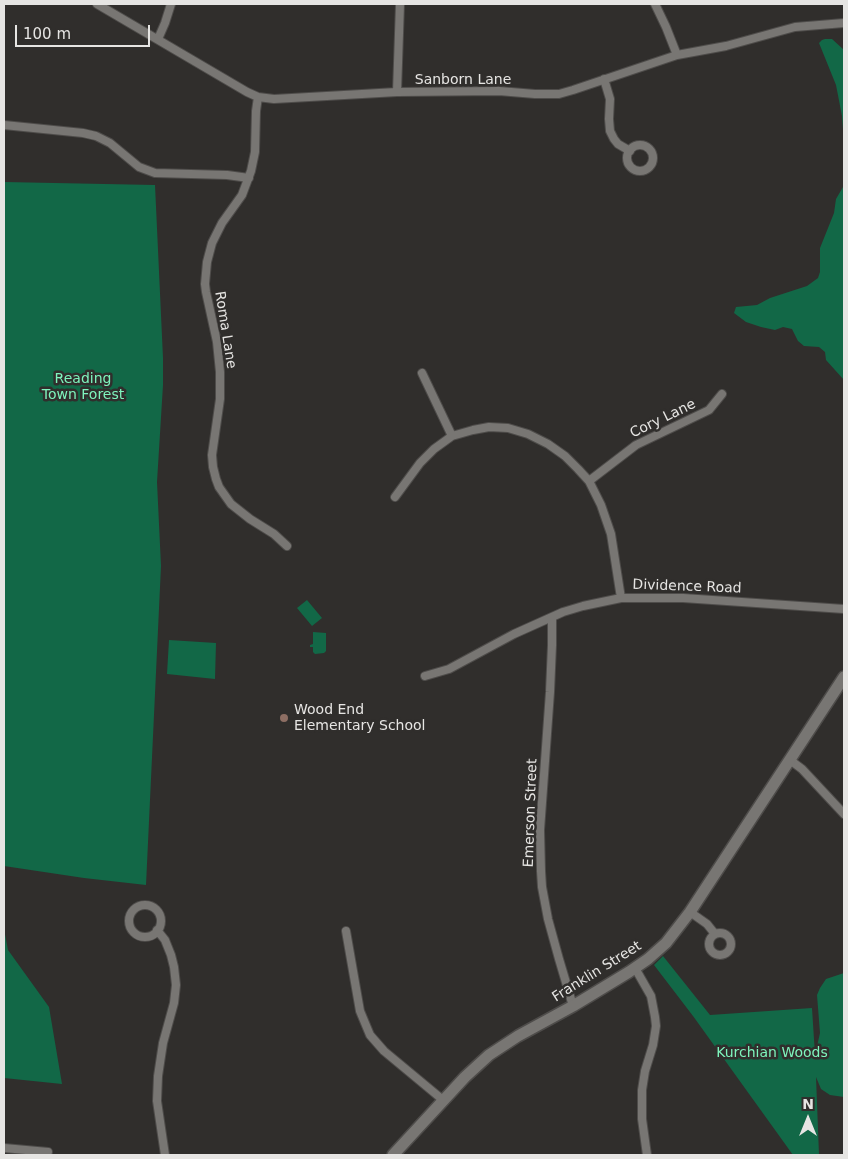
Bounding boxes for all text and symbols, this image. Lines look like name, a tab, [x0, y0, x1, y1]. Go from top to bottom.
scale bar	[18, 15, 152, 47]
text: 100 m	[23, 25, 71, 43]
street label: Sanborn Lane	[415, 72, 511, 88]
street label: Roma Lane	[211, 290, 239, 370]
park label: Reading Town Forest	[42, 371, 124, 404]
street label: Cory Lane	[628, 396, 698, 442]
street label: Dividence Road	[632, 577, 742, 597]
place label: Wood End Elementary School	[294, 702, 426, 734]
marker: Wood End Elementary School	[278, 712, 290, 724]
street label: Emerson Street	[521, 758, 541, 868]
street label: Franklin Street	[549, 938, 645, 1006]
park label: Kurchian Woods	[716, 1045, 828, 1061]
north arrow	[783, 1094, 833, 1144]
text: N	[802, 1096, 814, 1112]

